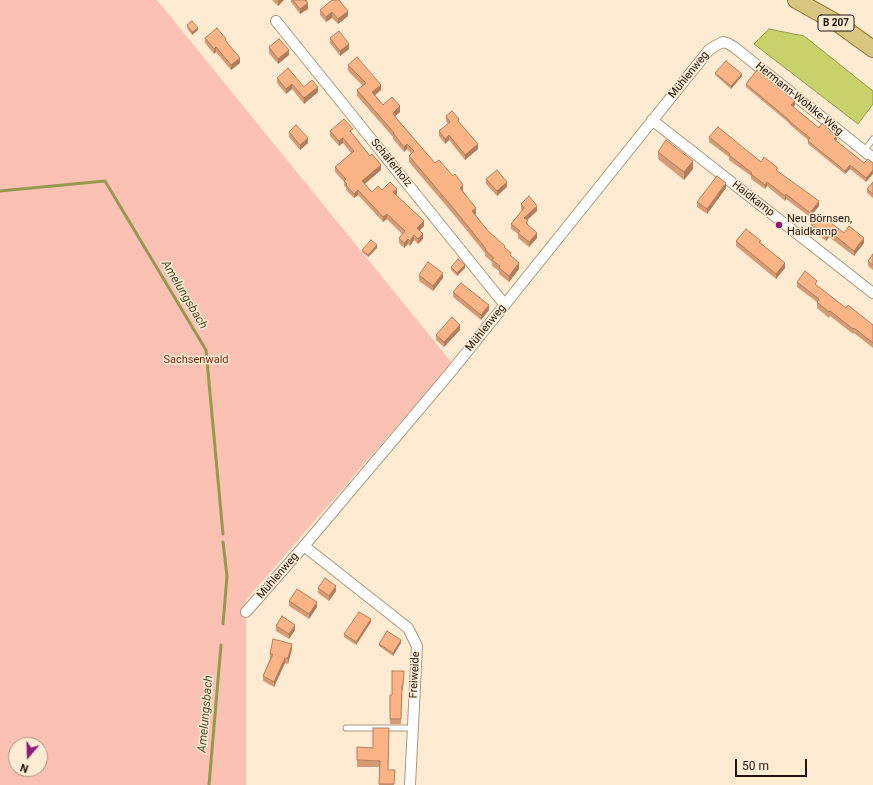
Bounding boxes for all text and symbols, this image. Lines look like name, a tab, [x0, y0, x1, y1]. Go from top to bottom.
road number: B 207	[818, 15, 854, 31]
street label: Mühlenweg	[666, 49, 712, 101]
street label: Hermann-Wöhlke-Weg	[753, 60, 845, 138]
street label: Schäferholz	[368, 136, 414, 190]
street label: Haidkamp	[729, 178, 777, 220]
place label: Neu Börnsen, Haidkamp	[787, 212, 852, 238]
marker: Neu Börnsen, Haidkamp	[774, 220, 784, 230]
water label: Amelungsbach	[158, 258, 210, 332]
street label: Mühlenweg	[463, 302, 509, 354]
park label: Sachsenwald	[163, 353, 229, 367]
street label: Mühlenweg	[254, 550, 302, 602]
street label: Freiweide	[407, 651, 423, 699]
water label: Amelungsbach	[195, 675, 217, 753]
north arrow	[8, 737, 48, 777]
scale bar	[737, 751, 809, 777]
text: 50 m	[742, 759, 769, 773]
text: N	[18, 760, 30, 775]

